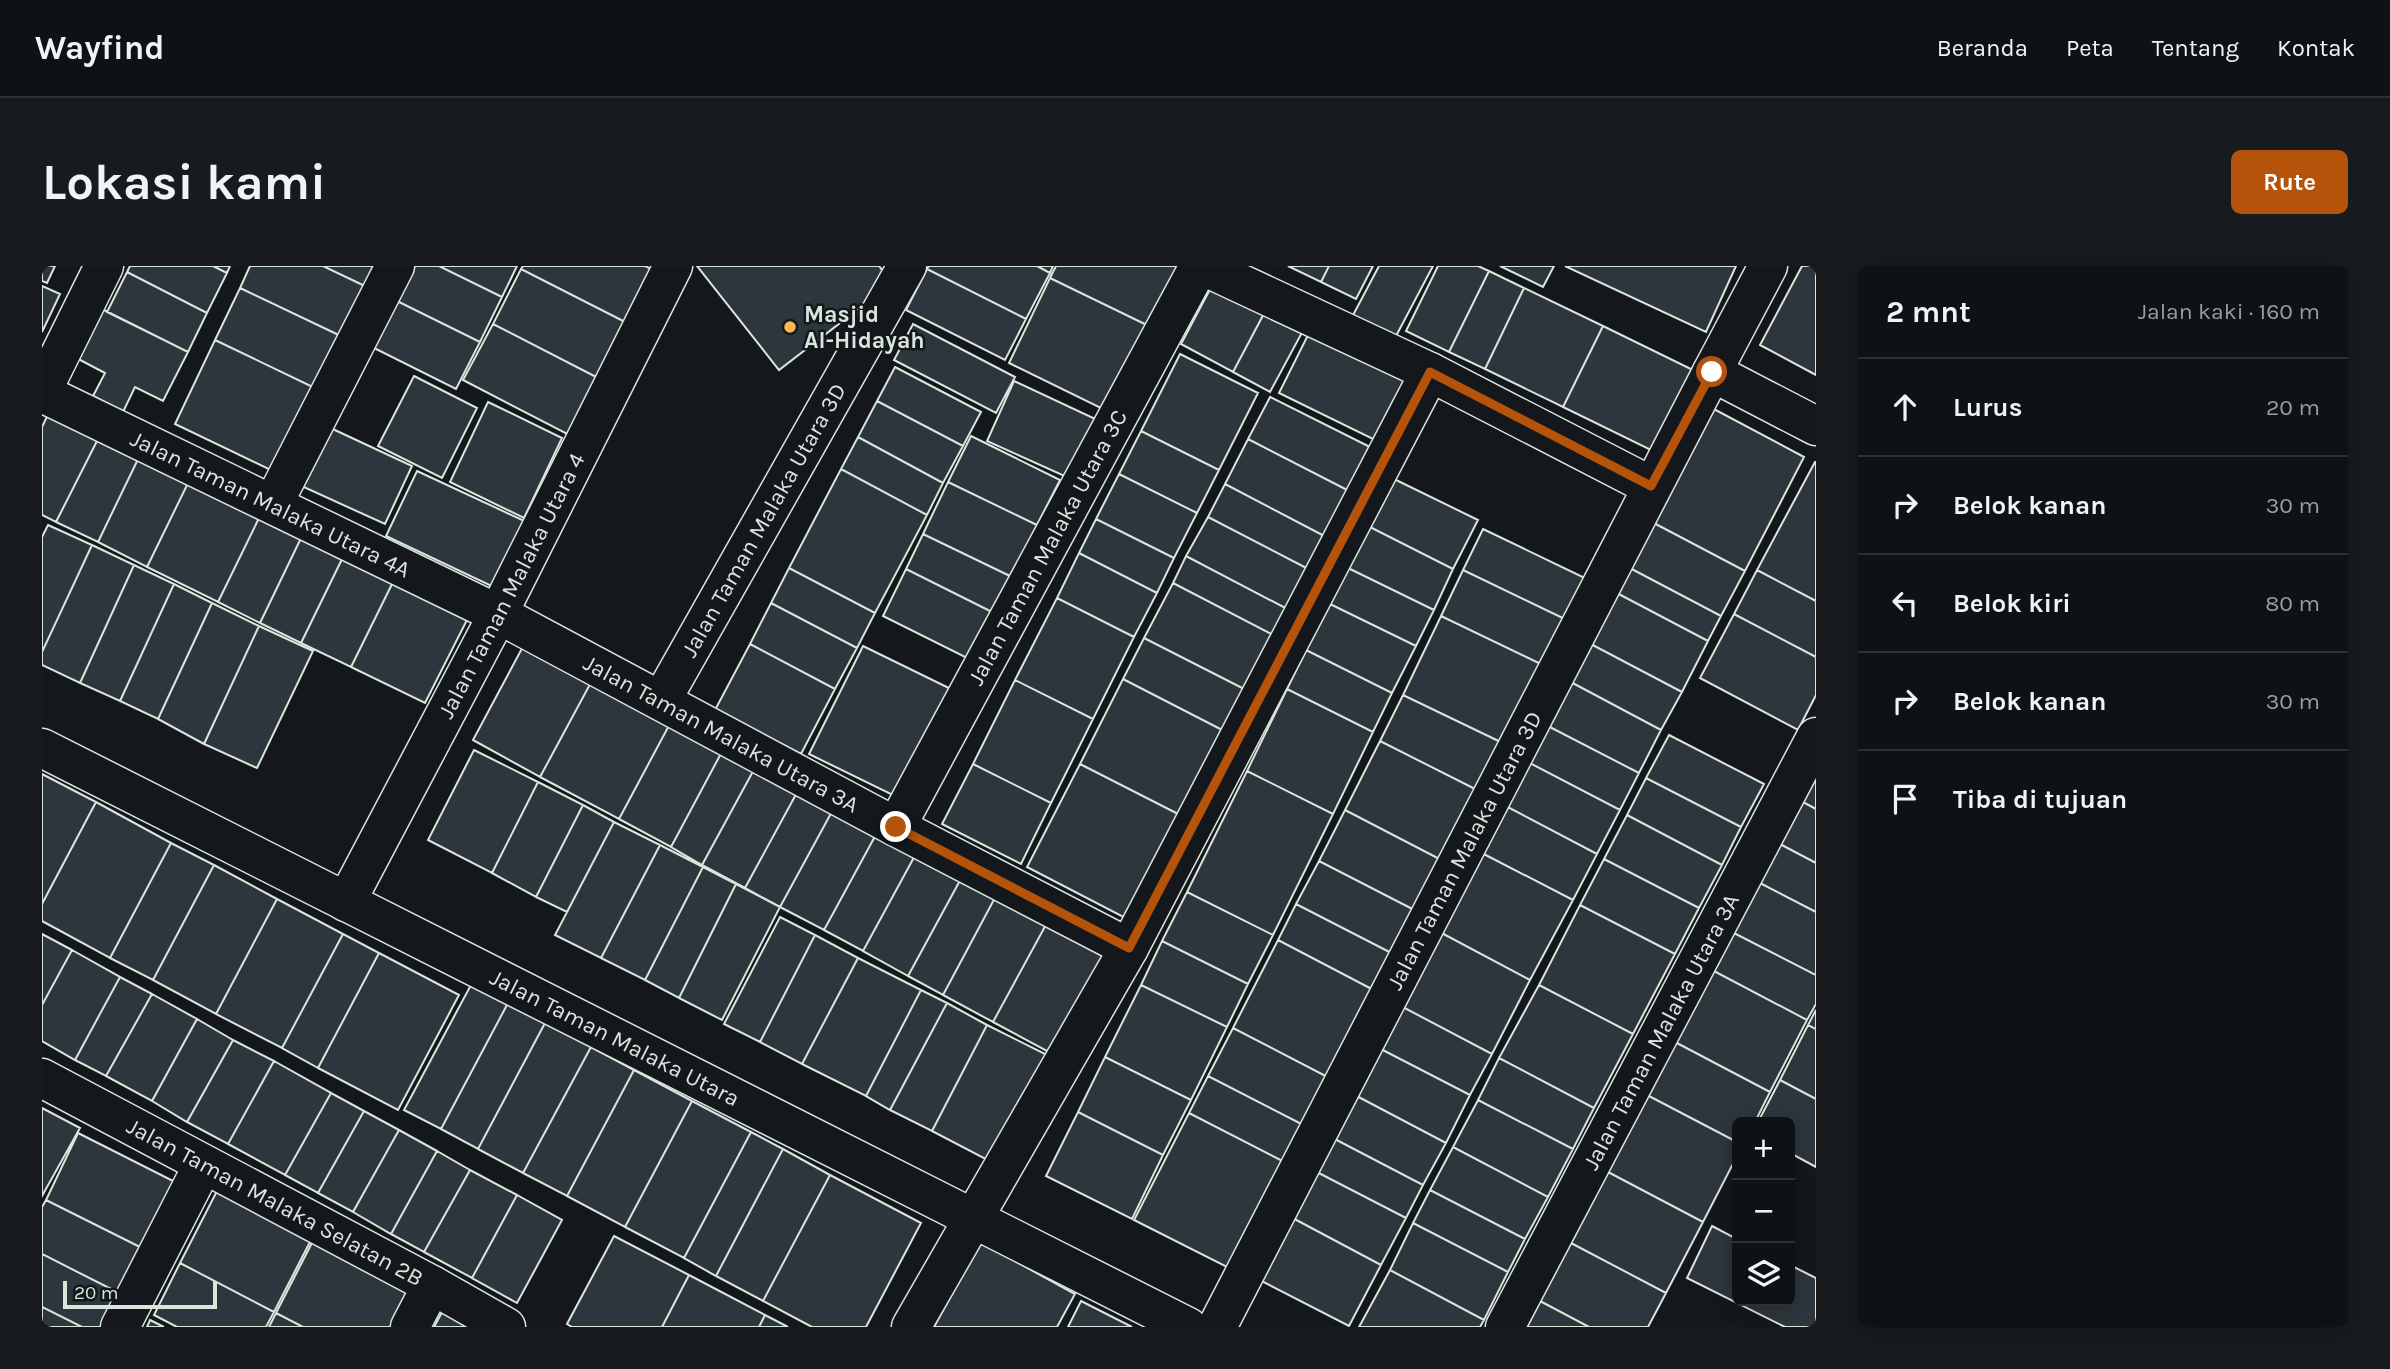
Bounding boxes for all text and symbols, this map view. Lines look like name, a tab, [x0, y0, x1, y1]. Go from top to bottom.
text: Wayfind	[35, 29, 165, 67]
text: Beranda	[1937, 34, 2028, 62]
text: Peta	[2066, 34, 2114, 62]
text: Tentang	[2152, 34, 2239, 62]
text: Kontak	[2277, 34, 2355, 62]
button: Rute	[2231, 150, 2348, 214]
text: Lokasi kami	[42, 154, 326, 211]
text: 2 mnt	[1886, 294, 1971, 330]
text: Jalan kaki · 160 m	[2138, 298, 2320, 325]
place label: Masjid Al-Hidayah	[804, 301, 925, 354]
marker: Masjid Al-Hidayah	[782, 319, 798, 335]
route start	[1696, 356, 1727, 387]
street label: Jalan Taman Malaka Utara 3D	[676, 379, 852, 662]
icon: ahead	[1886, 388, 1924, 426]
text: Lurus	[1953, 392, 2022, 423]
text: 20 m	[2266, 394, 2320, 421]
street label: Jalan Taman Malaka Utara 3C	[962, 405, 1133, 690]
street label: Jalan Taman Malaka Utara 4A	[126, 425, 415, 583]
street label: Jalan Taman Malaka Utara 4	[432, 449, 591, 723]
icon: right	[1886, 486, 1924, 524]
text: Belok kanan	[1953, 490, 2106, 521]
text: 30 m	[2266, 492, 2320, 519]
icon: left	[1886, 584, 1924, 622]
text: Belok kiri	[1953, 588, 2071, 619]
text: 80 m	[2265, 590, 2320, 617]
street label: Jalan Taman Malaka Utara 3A	[579, 649, 863, 819]
icon: right	[1886, 682, 1924, 720]
text: Belok kanan	[1953, 686, 2106, 717]
text: 30 m	[2266, 688, 2320, 715]
street label: Jalan Taman Malaka Utara 3D	[1381, 707, 1548, 994]
icon: arrive	[1886, 780, 1924, 818]
text: Tiba di tujuan	[1953, 784, 2127, 815]
route end	[880, 811, 911, 842]
street label: Jalan Taman Malaka Utara 3A	[1577, 889, 1745, 1174]
street label: Jalan Taman Malaka Utara	[486, 964, 744, 1112]
street label: Jalan Taman Malaka Selatan 2B	[122, 1113, 428, 1292]
map controls	[1732, 1117, 1795, 1306]
button: +	[1732, 1117, 1795, 1180]
button: −	[1732, 1180, 1795, 1243]
button: layers	[1732, 1243, 1795, 1306]
scale bar	[63, 1278, 217, 1310]
text: 20 m	[74, 1282, 119, 1304]

